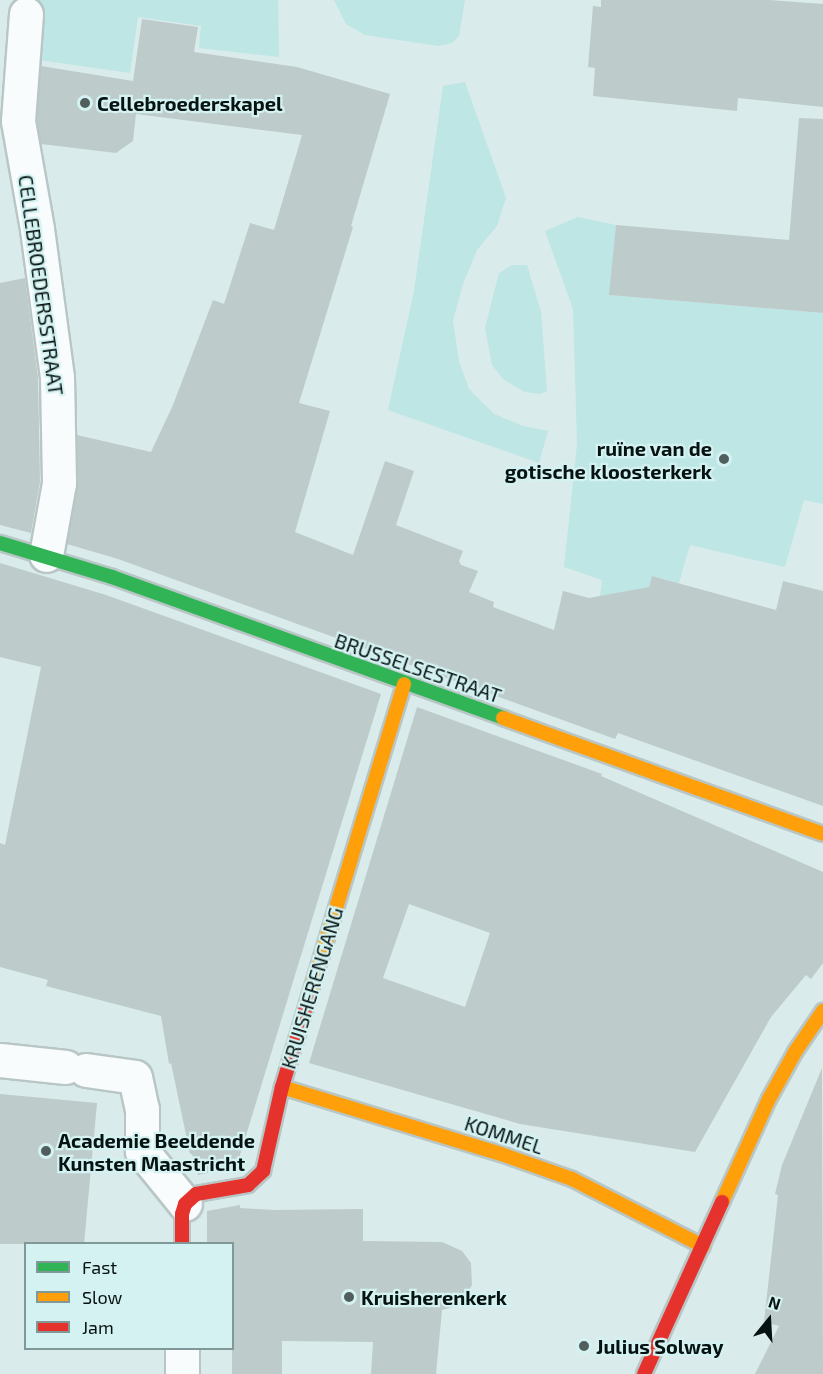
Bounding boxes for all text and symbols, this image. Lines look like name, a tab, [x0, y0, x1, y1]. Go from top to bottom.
place label: Cellebroederskapel	[97, 91, 283, 115]
marker: Cellebroederskapel	[78, 96, 92, 110]
street label: CELLEBROEDERSSTRAAT	[14, 173, 68, 397]
place label: ruïne van de gotische kloosterkerk	[505, 436, 712, 483]
marker: ruïne van de gotische kloosterkerk	[717, 452, 731, 466]
street label: BRUSSELSESTRAAT	[331, 628, 505, 708]
street label: KRUISHERENGANG	[276, 904, 348, 1072]
street label: KOMMEL	[462, 1111, 546, 1159]
place label: Academie Beeldende Kunsten Maastricht	[58, 1128, 255, 1175]
marker: Academie Beeldende Kunsten Maastricht	[39, 1144, 53, 1158]
legend	[24, 1242, 234, 1350]
text: Fast	[82, 1256, 117, 1278]
place label: Kruisherenkerk	[361, 1285, 507, 1309]
text: Slow	[82, 1286, 122, 1308]
marker: Kruisherenkerk	[342, 1290, 356, 1304]
north arrow	[739, 1290, 799, 1350]
text: N	[766, 1292, 783, 1313]
text: Jam	[82, 1316, 114, 1338]
place label: Julius Solway	[596, 1334, 723, 1358]
marker: Julius Solway	[577, 1339, 591, 1353]

